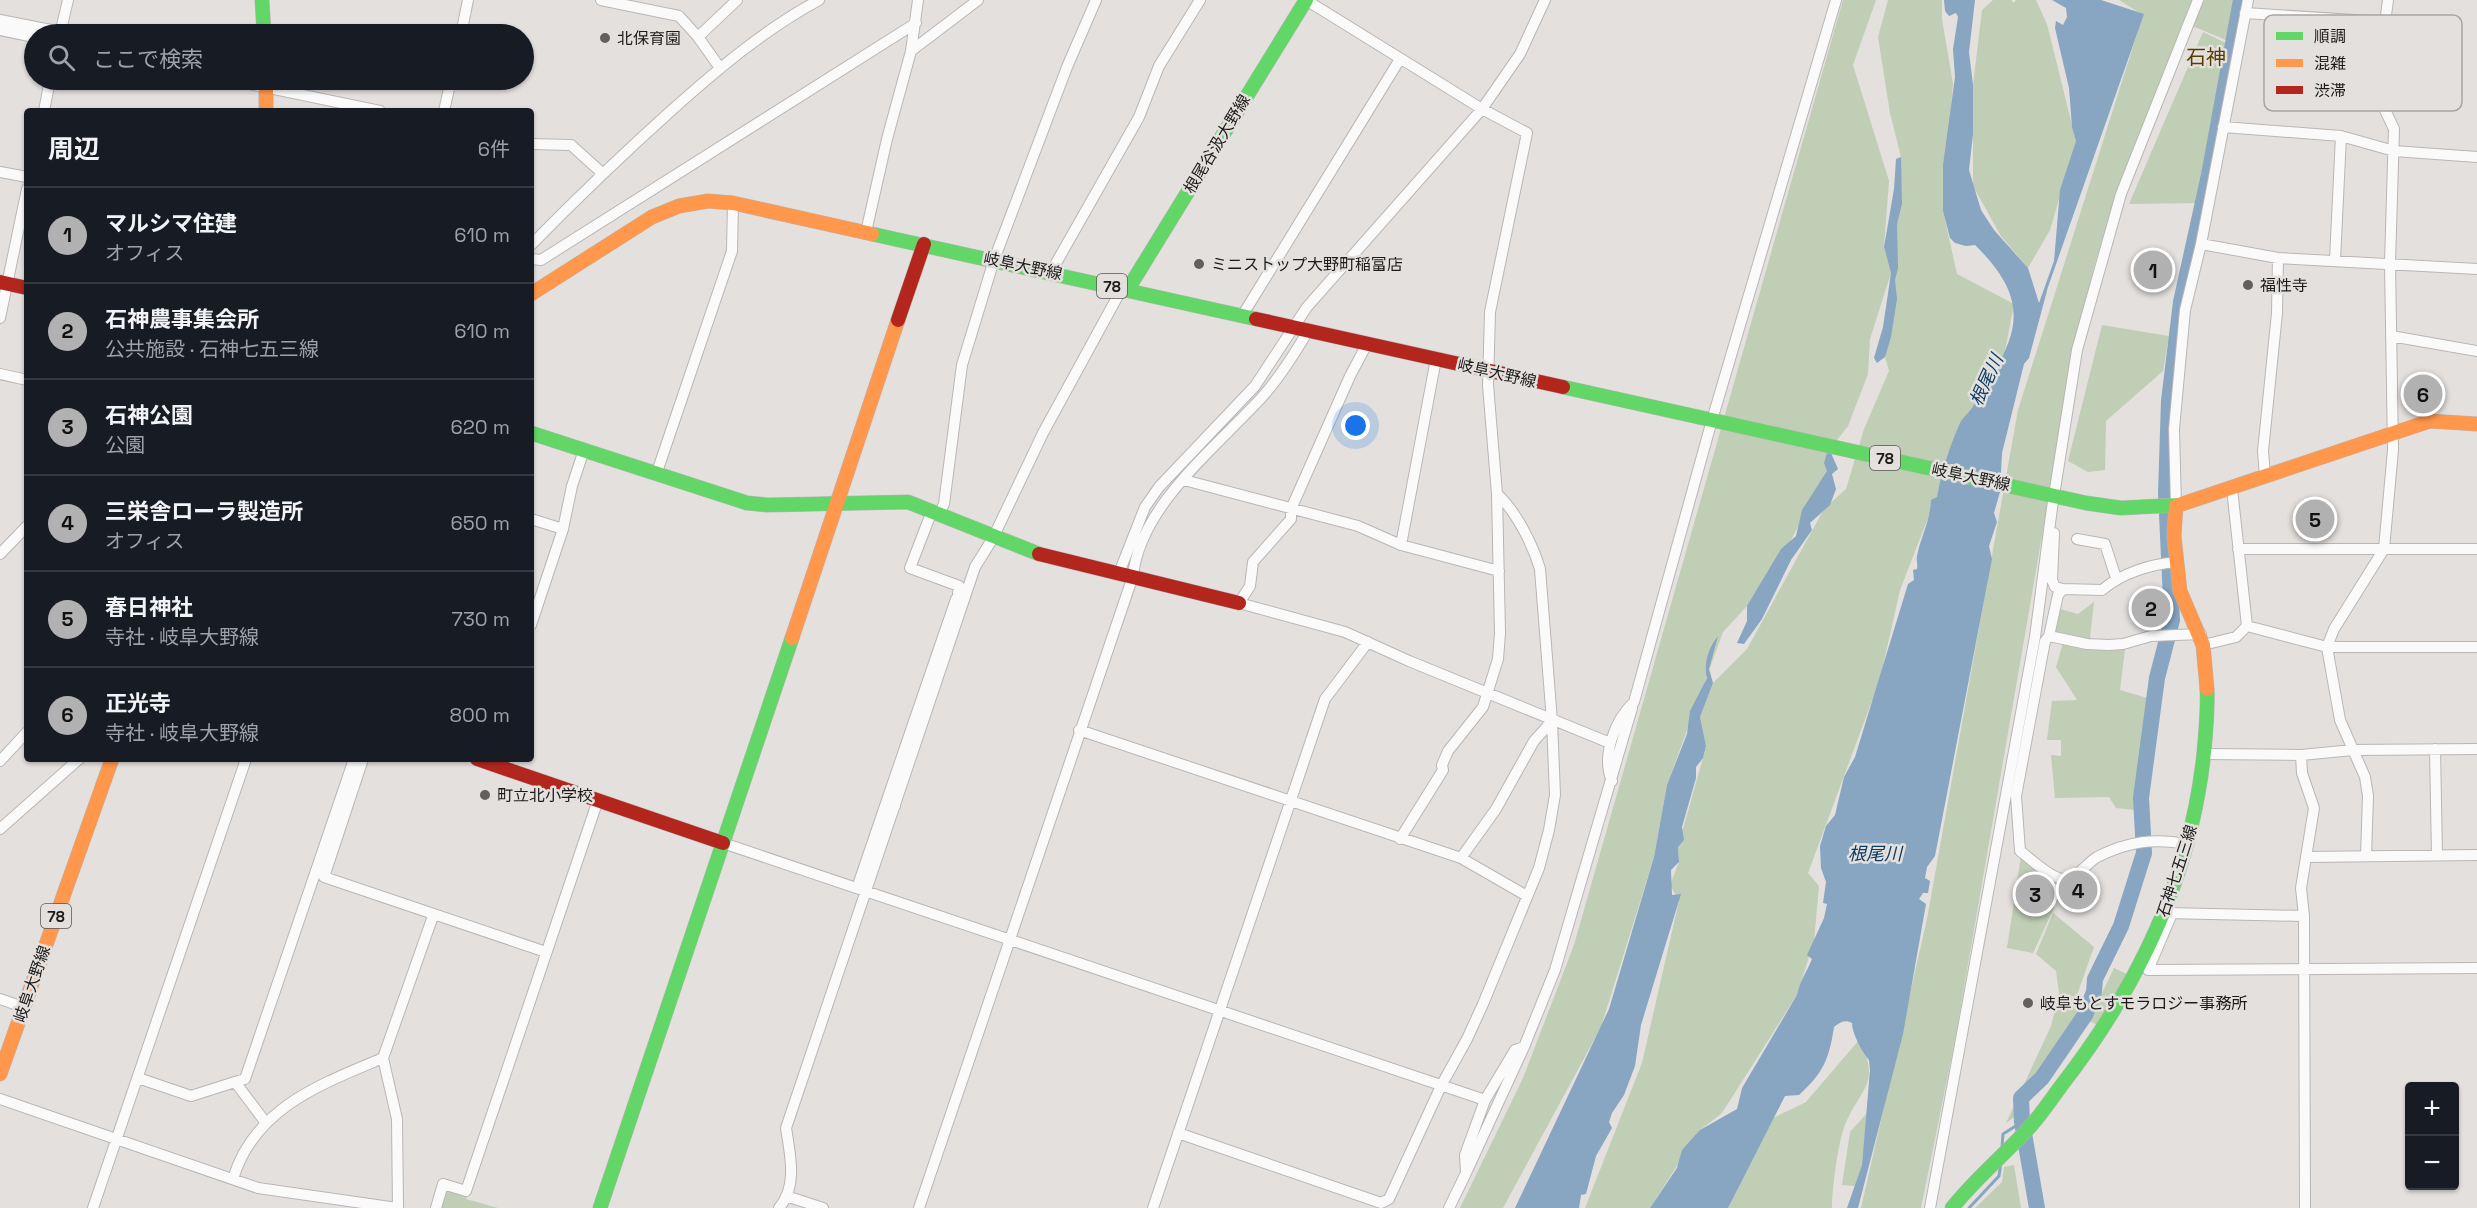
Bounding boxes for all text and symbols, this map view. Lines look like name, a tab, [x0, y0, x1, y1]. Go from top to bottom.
legend	[2264, 15, 2462, 111]
search box	[24, 24, 534, 90]
text: 順調	[2314, 26, 2346, 47]
place label: 北保育園	[617, 28, 681, 49]
marker: 北保育園	[598, 31, 612, 45]
icon: search	[45, 41, 78, 74]
district label: 石神	[2186, 44, 2226, 70]
text: ここで検索	[93, 45, 203, 73]
text: 混雑	[2314, 53, 2346, 74]
text: 渋滞	[2314, 80, 2346, 101]
street label: 根尾谷汲大野線	[1179, 91, 1255, 197]
text: 周辺	[48, 132, 100, 166]
text: 6件	[478, 136, 510, 162]
text: マルシマ住建	[105, 209, 237, 237]
text: 1	[63, 222, 72, 248]
text: 610 m	[454, 222, 510, 248]
text: オフィス	[105, 240, 185, 266]
street label: 岐阜大野線	[982, 247, 1064, 285]
pin: 1	[2134, 248, 2172, 292]
place label: ミニストップ大野町稲富店	[1211, 254, 1403, 275]
marker: ミニストップ大野町稲富店	[1192, 257, 1206, 271]
road number: 78	[1097, 274, 1127, 298]
place label: 福性寺	[2260, 275, 2308, 296]
marker: 福性寺	[2241, 278, 2255, 292]
text: 石神農事集会所	[105, 305, 259, 333]
text: 2	[62, 318, 73, 344]
text: 610 m	[454, 318, 510, 344]
text: 公共施設 · 石神七五三線	[105, 336, 319, 362]
water label: 根尾川	[1964, 349, 2009, 409]
street label: 岐阜大野線	[1456, 354, 1538, 392]
pin: 6	[2404, 372, 2442, 416]
text: 石神公園	[105, 401, 193, 429]
your location	[1341, 411, 1370, 440]
text: 3	[61, 414, 74, 440]
text: 620 m	[451, 414, 510, 440]
text: 公園	[105, 432, 145, 458]
road number: 78	[1870, 446, 1900, 470]
street label: 岐阜大野線	[1930, 458, 2012, 496]
pin: 5	[2296, 496, 2334, 542]
text: 三栄舎ローラ製造所	[105, 497, 303, 525]
text: 4	[61, 510, 74, 536]
text: 650 m	[451, 510, 510, 536]
text: オフィス	[105, 528, 185, 554]
pin: 2	[2132, 586, 2170, 630]
text: 春日神社	[105, 593, 193, 621]
text: 5	[62, 606, 74, 632]
text: 730 m	[451, 606, 510, 632]
text: 寺社 · 岐阜大野線	[105, 624, 259, 650]
text: 正光寺	[105, 689, 171, 717]
text: 6	[61, 702, 74, 728]
text: 800 m	[450, 702, 510, 728]
text: 寺社 · 岐阜大野線	[105, 720, 259, 746]
place label: 町立北小学校	[497, 785, 593, 806]
marker: 町立北小学校	[478, 788, 492, 802]
street label: 石神七五三線	[2152, 822, 2202, 920]
water label: 根尾川	[1848, 842, 1904, 865]
pin: 4	[2058, 868, 2098, 912]
pin: 3	[2016, 872, 2054, 916]
road number: 78	[41, 904, 71, 928]
street label: 岐阜大野線	[9, 943, 55, 1025]
place label: 岐阜もとすモラロジー事務所	[2040, 993, 2247, 1014]
marker: 岐阜もとすモラロジー事務所	[2021, 996, 2035, 1010]
map controls	[2405, 1082, 2459, 1190]
button: +	[2405, 1082, 2459, 1136]
button: −	[2405, 1136, 2459, 1190]

